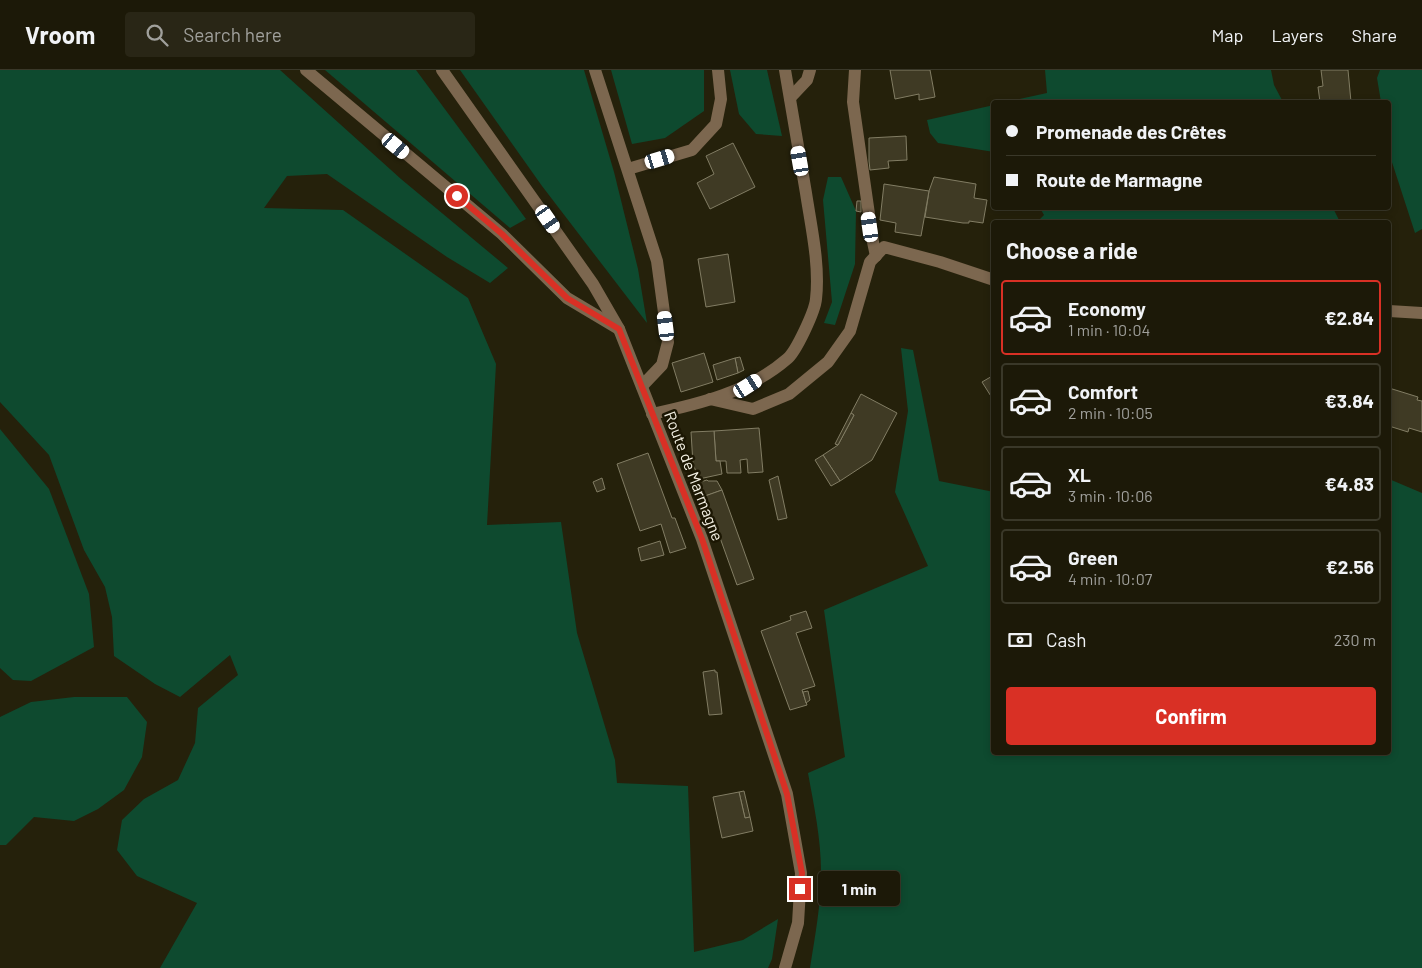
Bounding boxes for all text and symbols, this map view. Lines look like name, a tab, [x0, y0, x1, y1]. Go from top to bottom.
search box	[125, 12, 475, 57]
text: Vroom	[25, 20, 95, 49]
icon: search	[143, 21, 171, 49]
text: Search here	[183, 23, 282, 46]
text: Map	[1211, 24, 1243, 46]
text: Layers	[1271, 24, 1324, 46]
text: Share	[1352, 24, 1397, 46]
text: Promenade des Crêtes	[1036, 120, 1226, 143]
car	[379, 131, 412, 161]
car	[790, 145, 809, 177]
car	[643, 147, 676, 171]
text: Route de Marmagne	[1036, 168, 1203, 191]
route start	[446, 185, 468, 207]
car	[533, 202, 562, 236]
car	[860, 211, 879, 243]
text: Choose a ride	[1006, 237, 1138, 263]
icon: car	[1008, 295, 1053, 340]
text: Economy	[1068, 297, 1146, 320]
text: €2.84	[1324, 306, 1374, 329]
car	[656, 310, 675, 342]
text: 1 min · 10:04	[1068, 320, 1150, 339]
car	[731, 372, 764, 400]
icon: car	[1008, 378, 1053, 423]
text: Comfort	[1068, 380, 1138, 403]
text: €3.84	[1325, 389, 1374, 412]
text: 2 min · 10:05	[1068, 403, 1153, 422]
street label: Route de Marmagne	[661, 408, 728, 543]
icon: car	[1008, 461, 1053, 506]
text: XL	[1068, 463, 1091, 486]
text: €4.83	[1325, 472, 1374, 495]
text: 3 min · 10:06	[1068, 486, 1152, 505]
icon: car	[1008, 544, 1053, 589]
text: Green	[1068, 546, 1118, 569]
text: €2.56	[1326, 555, 1374, 578]
text: 4 min · 10:07	[1068, 569, 1152, 588]
icon: cash	[1006, 626, 1034, 654]
text: Cash	[1046, 628, 1087, 651]
text: 230 m	[1334, 630, 1376, 649]
button: Confirm	[1006, 687, 1376, 745]
callout: 1 min	[818, 872, 900, 906]
route end	[789, 878, 811, 900]
text: 1 min	[841, 879, 877, 898]

